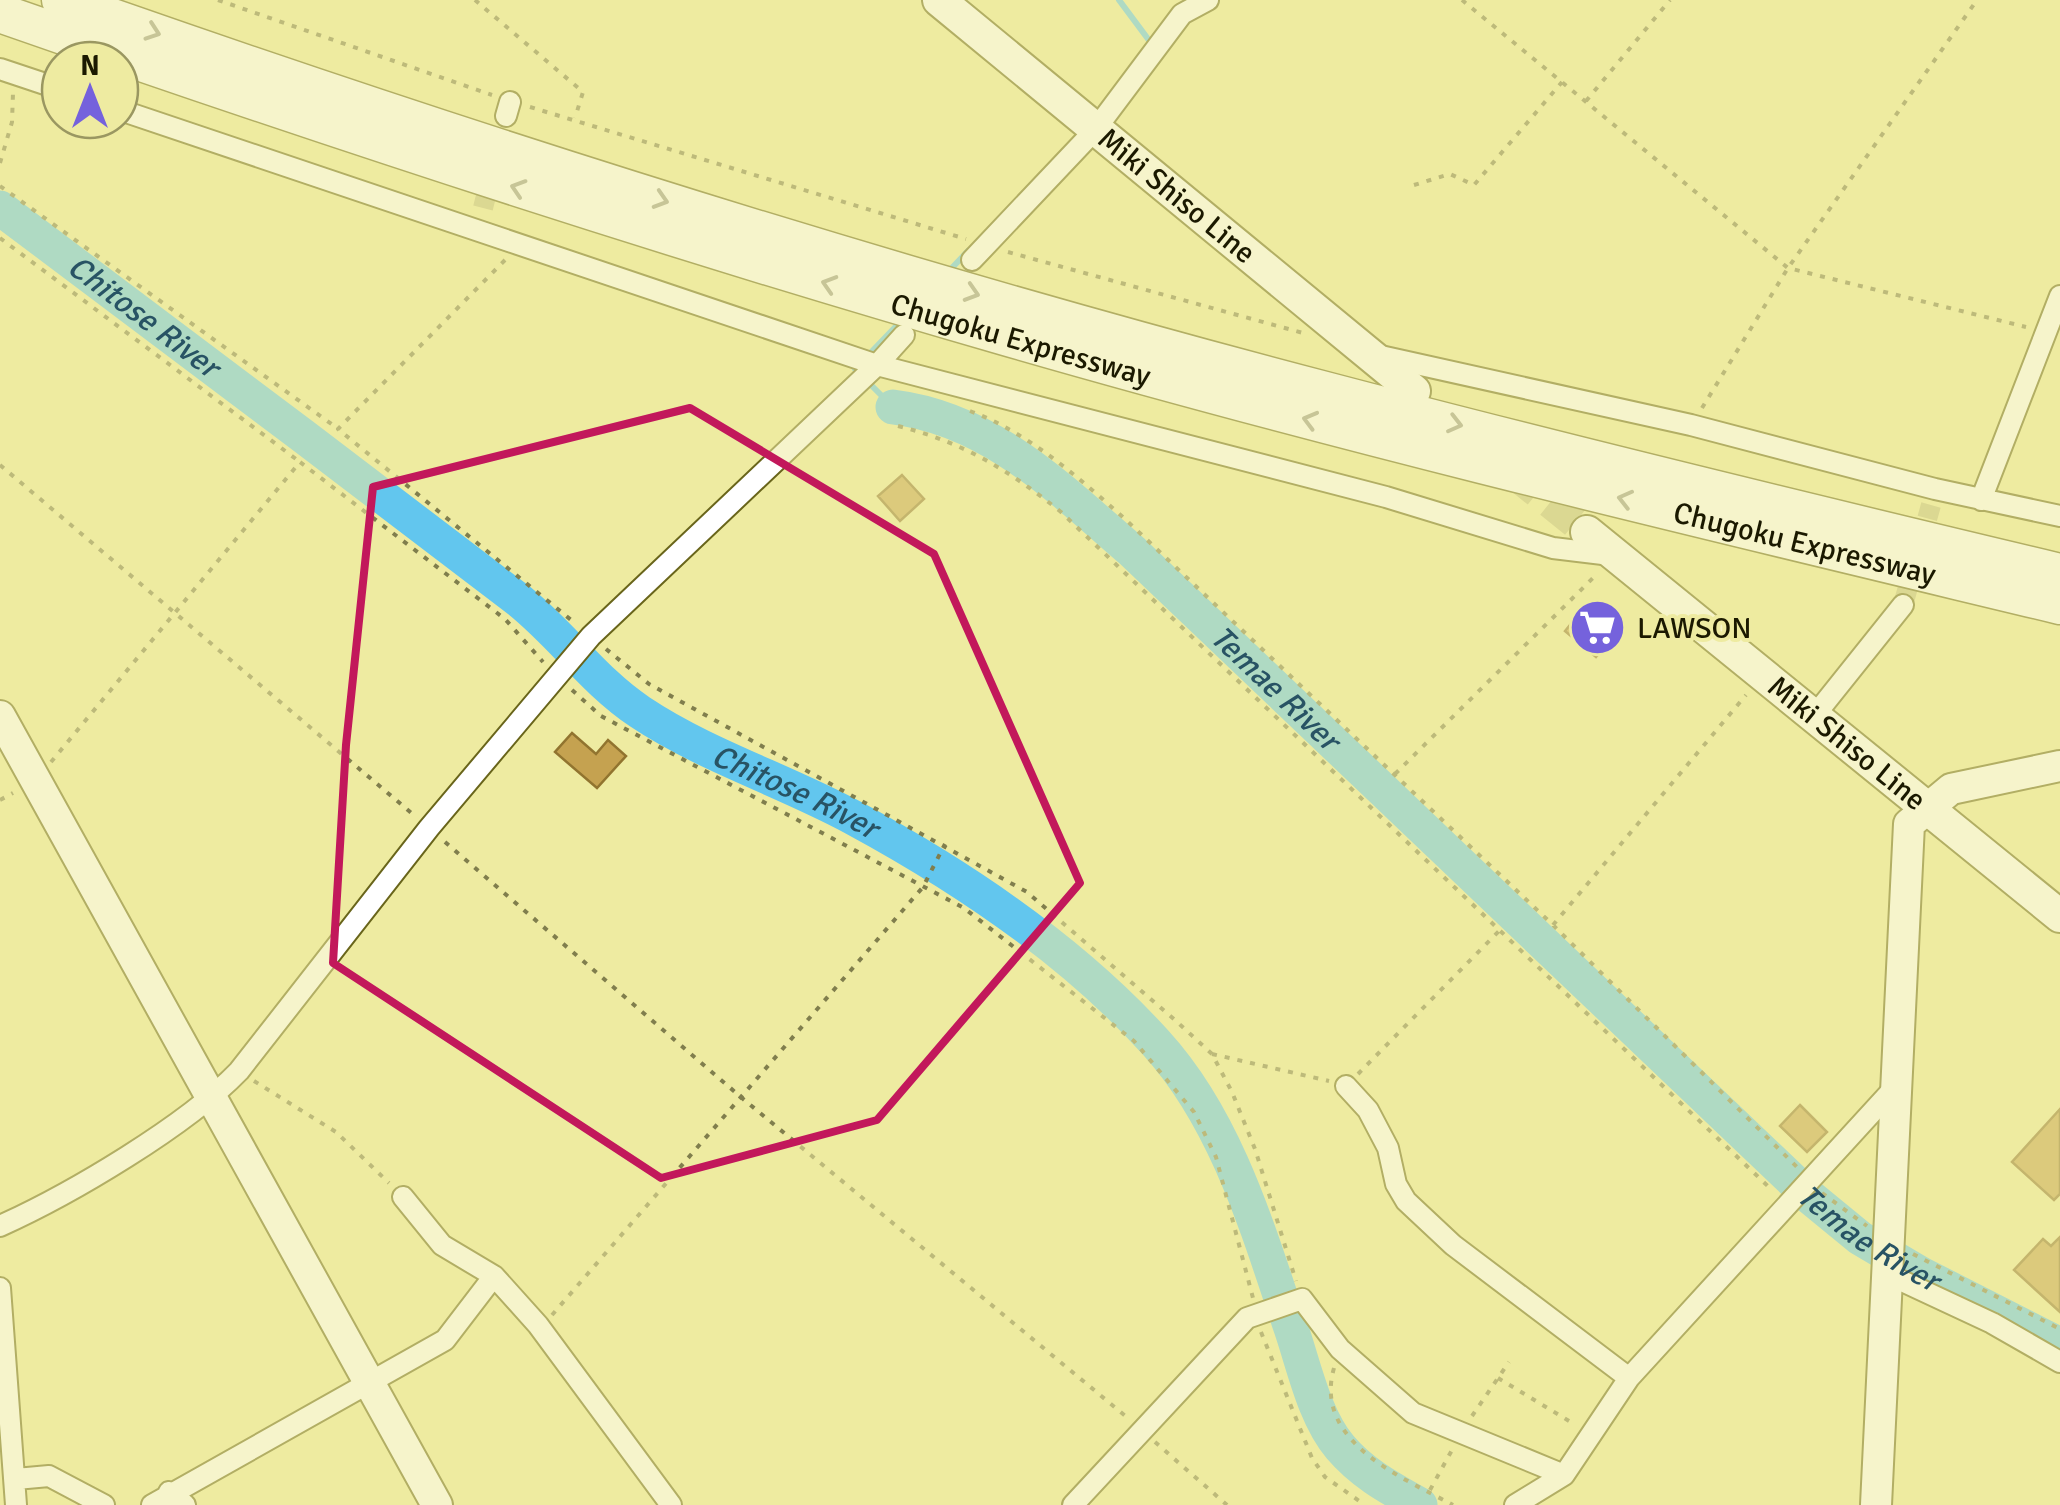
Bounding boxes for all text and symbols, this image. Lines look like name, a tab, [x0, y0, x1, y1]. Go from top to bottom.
one-way arrow	[143, 21, 160, 41]
north arrow	[40, 40, 140, 140]
text: N	[80, 49, 100, 83]
street label: Miki Shiso Line	[1090, 120, 1263, 272]
one-way arrow	[511, 179, 528, 200]
one-way arrow	[651, 188, 668, 209]
water label: Chitose River	[60, 247, 230, 388]
one-way arrow	[821, 275, 838, 296]
one-way arrow	[963, 281, 980, 302]
street label: Chugoku Expressway	[886, 286, 1155, 395]
one-way arrow	[1302, 410, 1319, 431]
one-way arrow	[1446, 413, 1463, 434]
one-way arrow	[1617, 490, 1634, 511]
street label: Chugoku Expressway	[1670, 494, 1939, 593]
supermarket icon: LAWSON	[1568, 598, 1628, 658]
place label: LAWSON	[1637, 610, 1752, 647]
water label: Temae River	[1203, 618, 1351, 762]
street label: Miki Shiso Line	[1760, 668, 1933, 819]
water label: Chitose River	[706, 736, 889, 850]
water label: Temae River	[1789, 1176, 1949, 1302]

